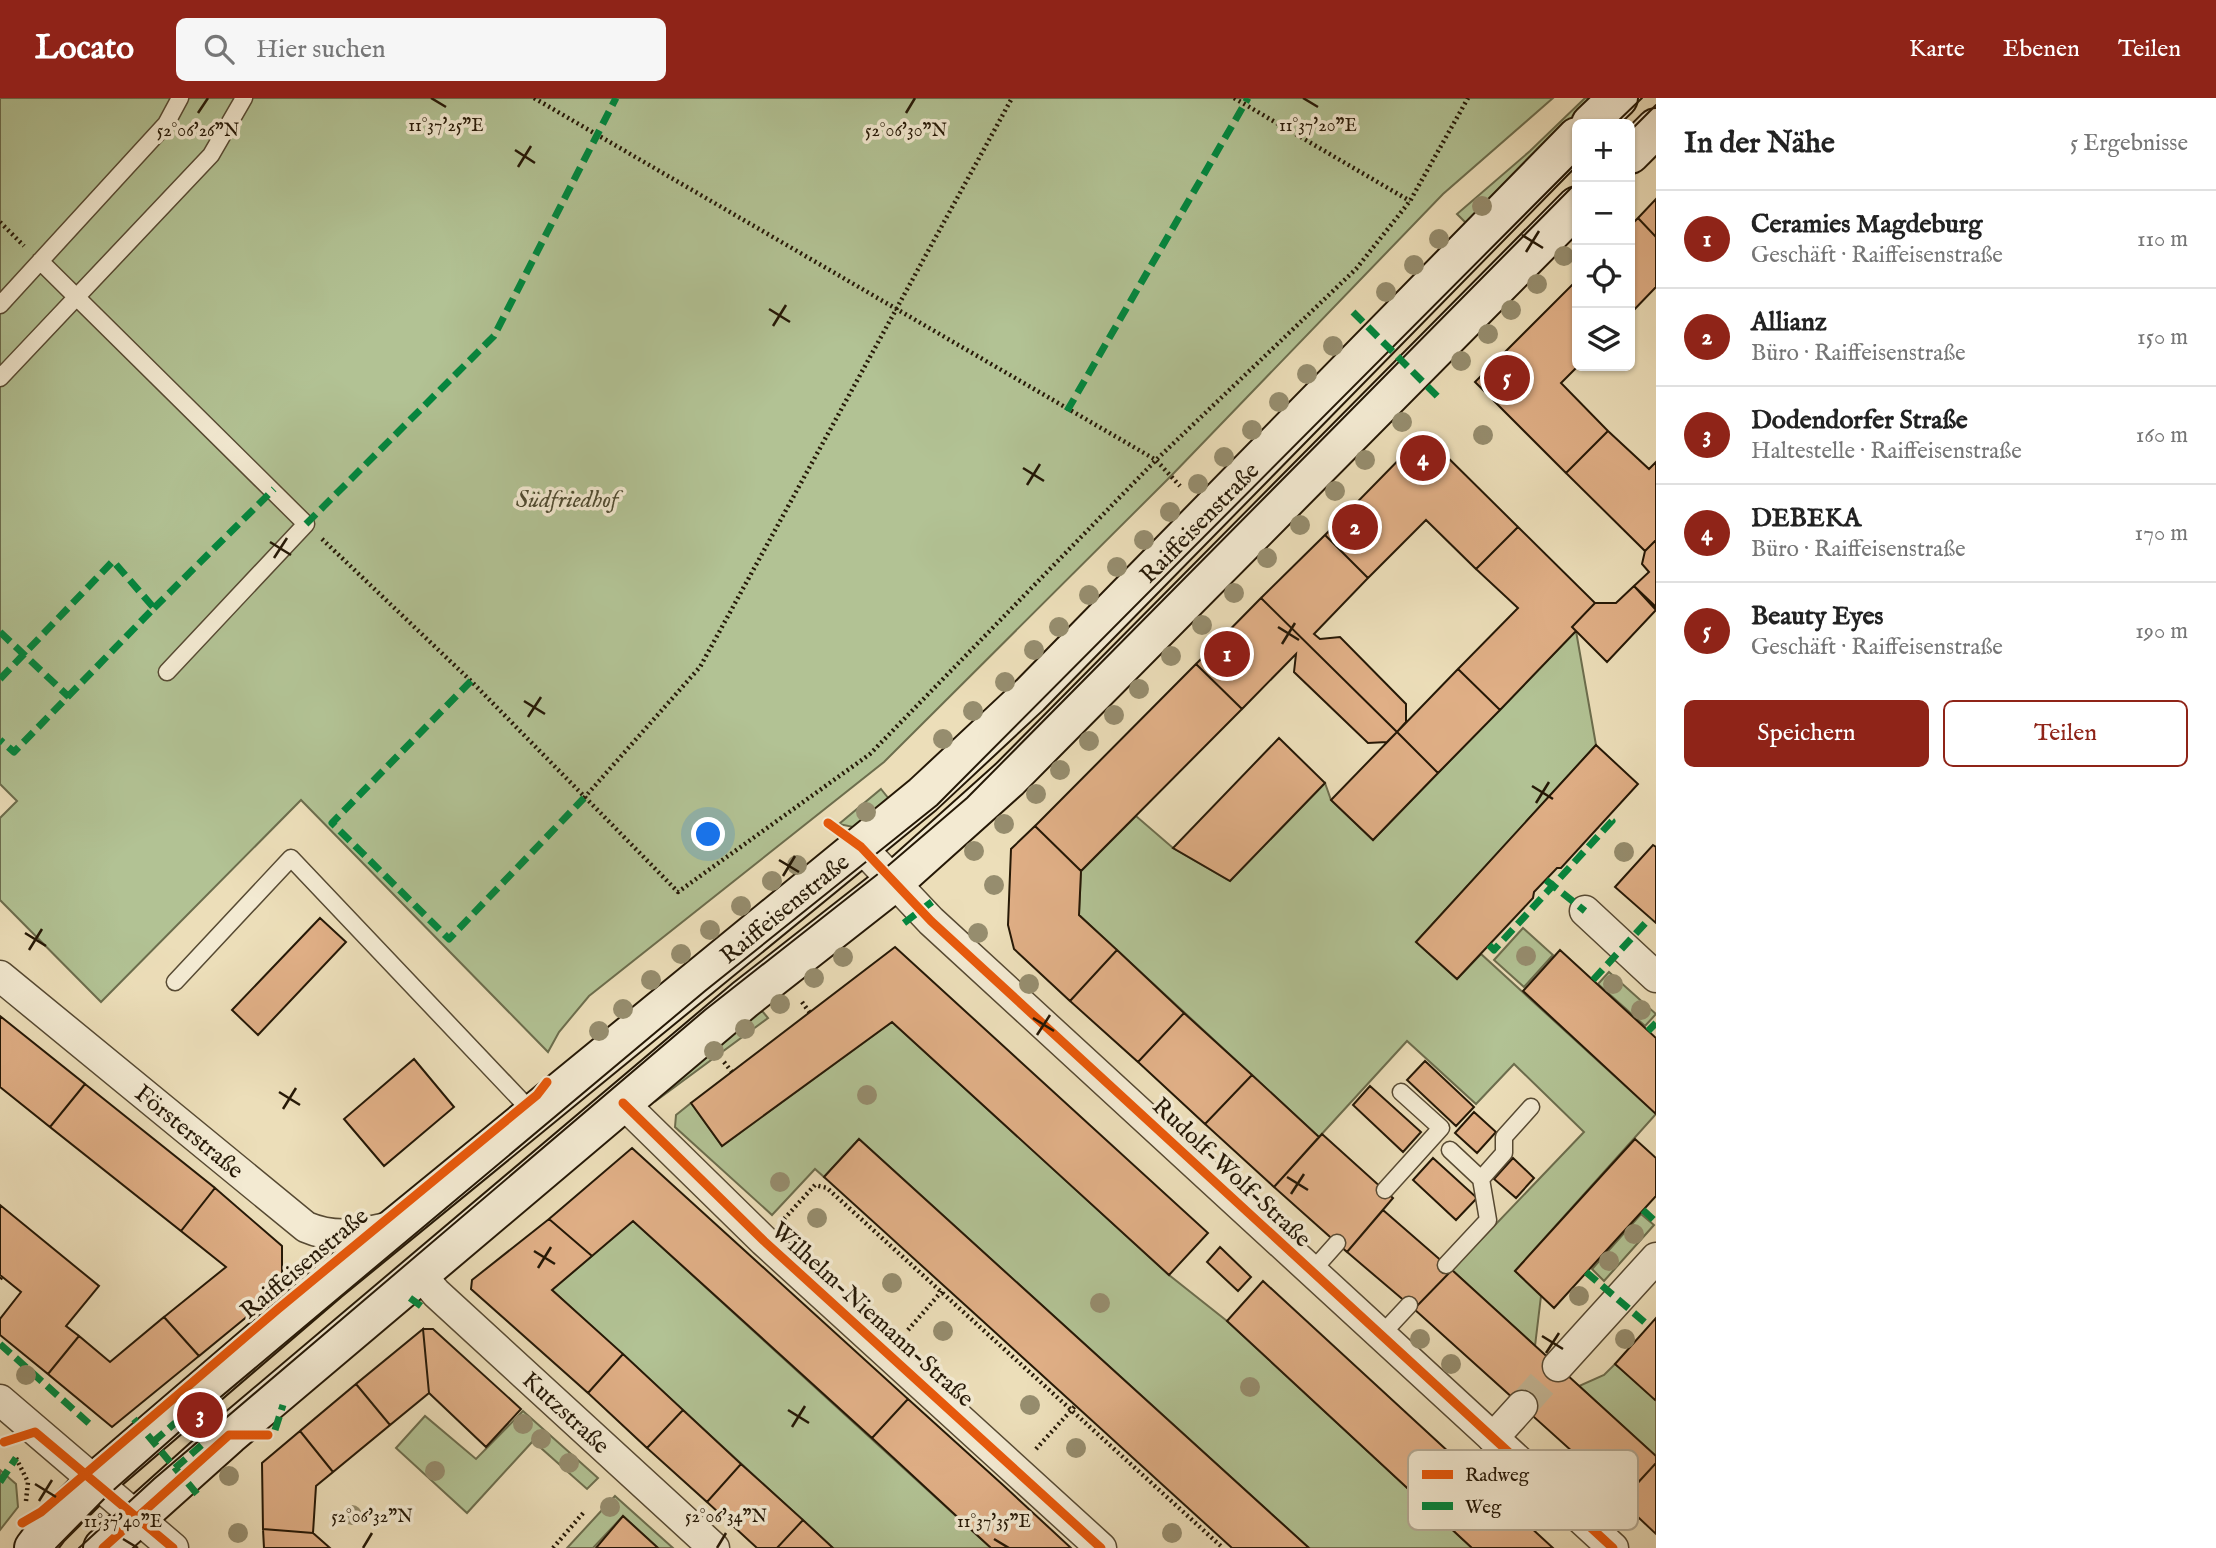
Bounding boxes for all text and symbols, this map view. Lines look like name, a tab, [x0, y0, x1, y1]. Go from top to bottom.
search box	[176, 18, 666, 81]
text: Locato	[35, 28, 134, 70]
icon: search	[200, 30, 238, 68]
text: Hier suchen	[256, 33, 386, 66]
text: Karte	[1909, 34, 1965, 65]
text: Ebenen	[2003, 34, 2080, 65]
text: Teilen	[2118, 34, 2181, 65]
text: 11°37'25"E	[408, 115, 484, 138]
text: 11°37'20"E	[1279, 115, 1357, 138]
map controls	[1572, 119, 1635, 371]
button: +	[1572, 119, 1635, 182]
text: 52°06'26"N	[157, 120, 240, 143]
text: 52°06'30"N	[865, 120, 947, 143]
text: In der Nähe	[1684, 125, 1835, 163]
text: 5 Ergebnisse	[2070, 129, 2188, 158]
button: −	[1572, 182, 1635, 245]
text: Ceramies Magdeburg	[1751, 208, 1982, 241]
text: 1	[1703, 225, 1711, 254]
text: 110 m	[2137, 225, 2188, 254]
text: Geschäft · Raiffeisenstraße	[1751, 241, 2003, 270]
button: locate	[1572, 245, 1635, 308]
text: Allianz	[1751, 306, 1827, 339]
button: layers	[1572, 308, 1635, 371]
text: 2	[1702, 323, 1712, 352]
text: 150 m	[2137, 323, 2188, 352]
text: Büro · Raiffeisenstraße	[1751, 339, 1966, 368]
pin: 5	[1484, 352, 1530, 404]
text: Dodendorfer Straße	[1751, 404, 1968, 437]
text: 3	[1703, 421, 1711, 450]
text: 160 m	[2136, 421, 2188, 450]
pin: 4	[1400, 432, 1446, 484]
text: Haltestelle · Raiffeisenstraße	[1751, 437, 2022, 466]
street label: Raiffeisenstraße	[1134, 456, 1267, 591]
park label: Südfriedhof	[516, 485, 624, 516]
pin: 2	[1332, 501, 1378, 553]
text: DEBEKA	[1751, 502, 1861, 535]
text: 4	[1701, 519, 1713, 548]
text: 170 m	[2135, 519, 2188, 548]
text: Büro · Raiffeisenstraße	[1751, 535, 1966, 564]
text: Beauty Eyes	[1751, 600, 1884, 633]
text: 5	[1703, 617, 1711, 646]
text: 190 m	[2135, 617, 2188, 646]
pin: 1	[1204, 628, 1250, 680]
text: Geschäft · Raiffeisenstraße	[1751, 633, 2003, 662]
button: Speichern	[1684, 700, 1929, 767]
button: Teilen	[1943, 700, 2188, 767]
your location	[691, 817, 725, 851]
street label: Raiffeisenstraße	[714, 847, 856, 972]
street label: Försterstraße	[127, 1079, 250, 1187]
street label: Rudolf-Wolf-Straße	[1145, 1091, 1317, 1255]
street label: Raiffeisenstraße	[234, 1201, 375, 1327]
street label: Wilhelm-Niemann-Straße	[764, 1216, 980, 1414]
street label: Kutzstraße	[515, 1365, 616, 1462]
pin: 3	[177, 1389, 223, 1441]
legend	[1408, 1450, 1638, 1530]
text: Radweg	[1465, 1464, 1530, 1488]
text: Weg	[1465, 1496, 1502, 1520]
text: 52°06'32"N	[331, 1506, 413, 1529]
text: 52°06'34"N	[685, 1506, 767, 1529]
text: 11°37'40"E	[84, 1511, 162, 1534]
text: 11°37'35"E	[957, 1511, 1031, 1534]

